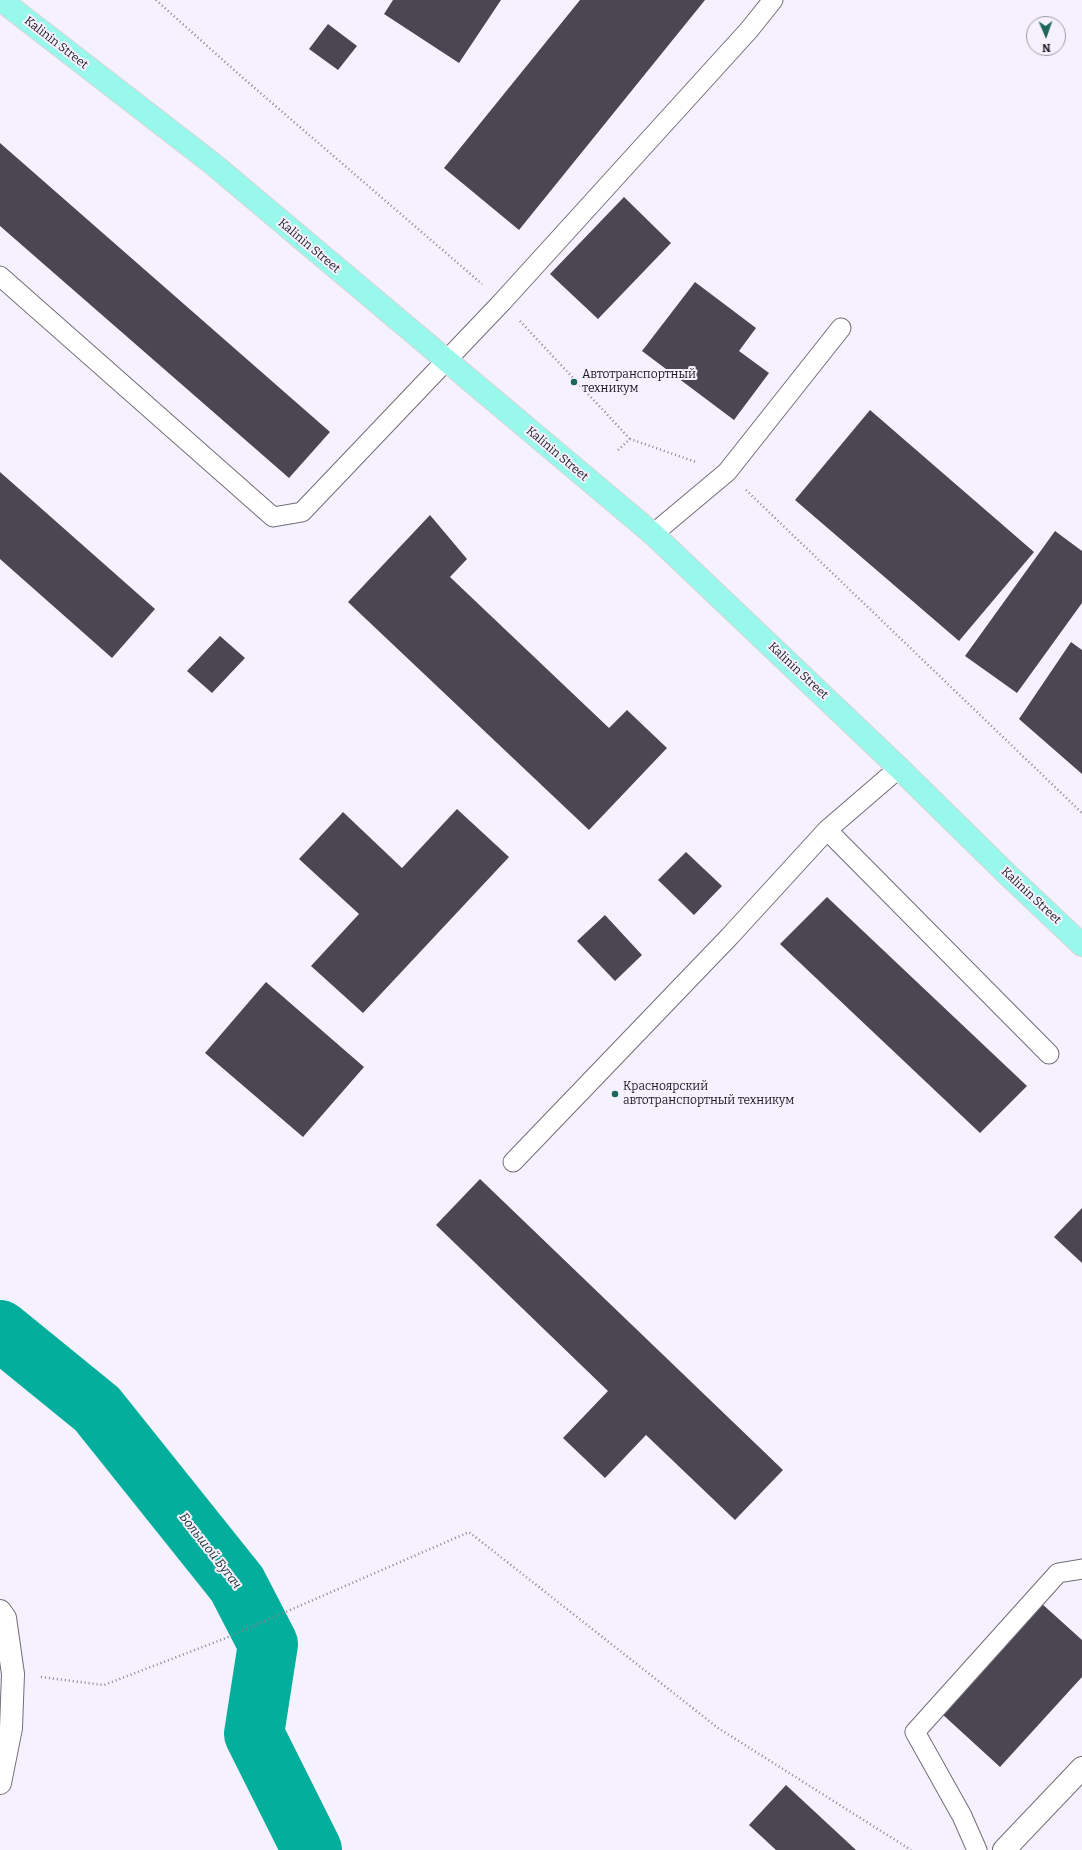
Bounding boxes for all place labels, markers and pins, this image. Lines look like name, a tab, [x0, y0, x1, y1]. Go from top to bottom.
place label: Автотранспортный техникум	[582, 368, 696, 396]
marker: Автотранспортный техникум	[569, 377, 579, 387]
place label: Красноярский автотранспортный техникум	[623, 1080, 794, 1108]
marker: Красноярский автотранспортный техникум	[610, 1089, 620, 1099]

